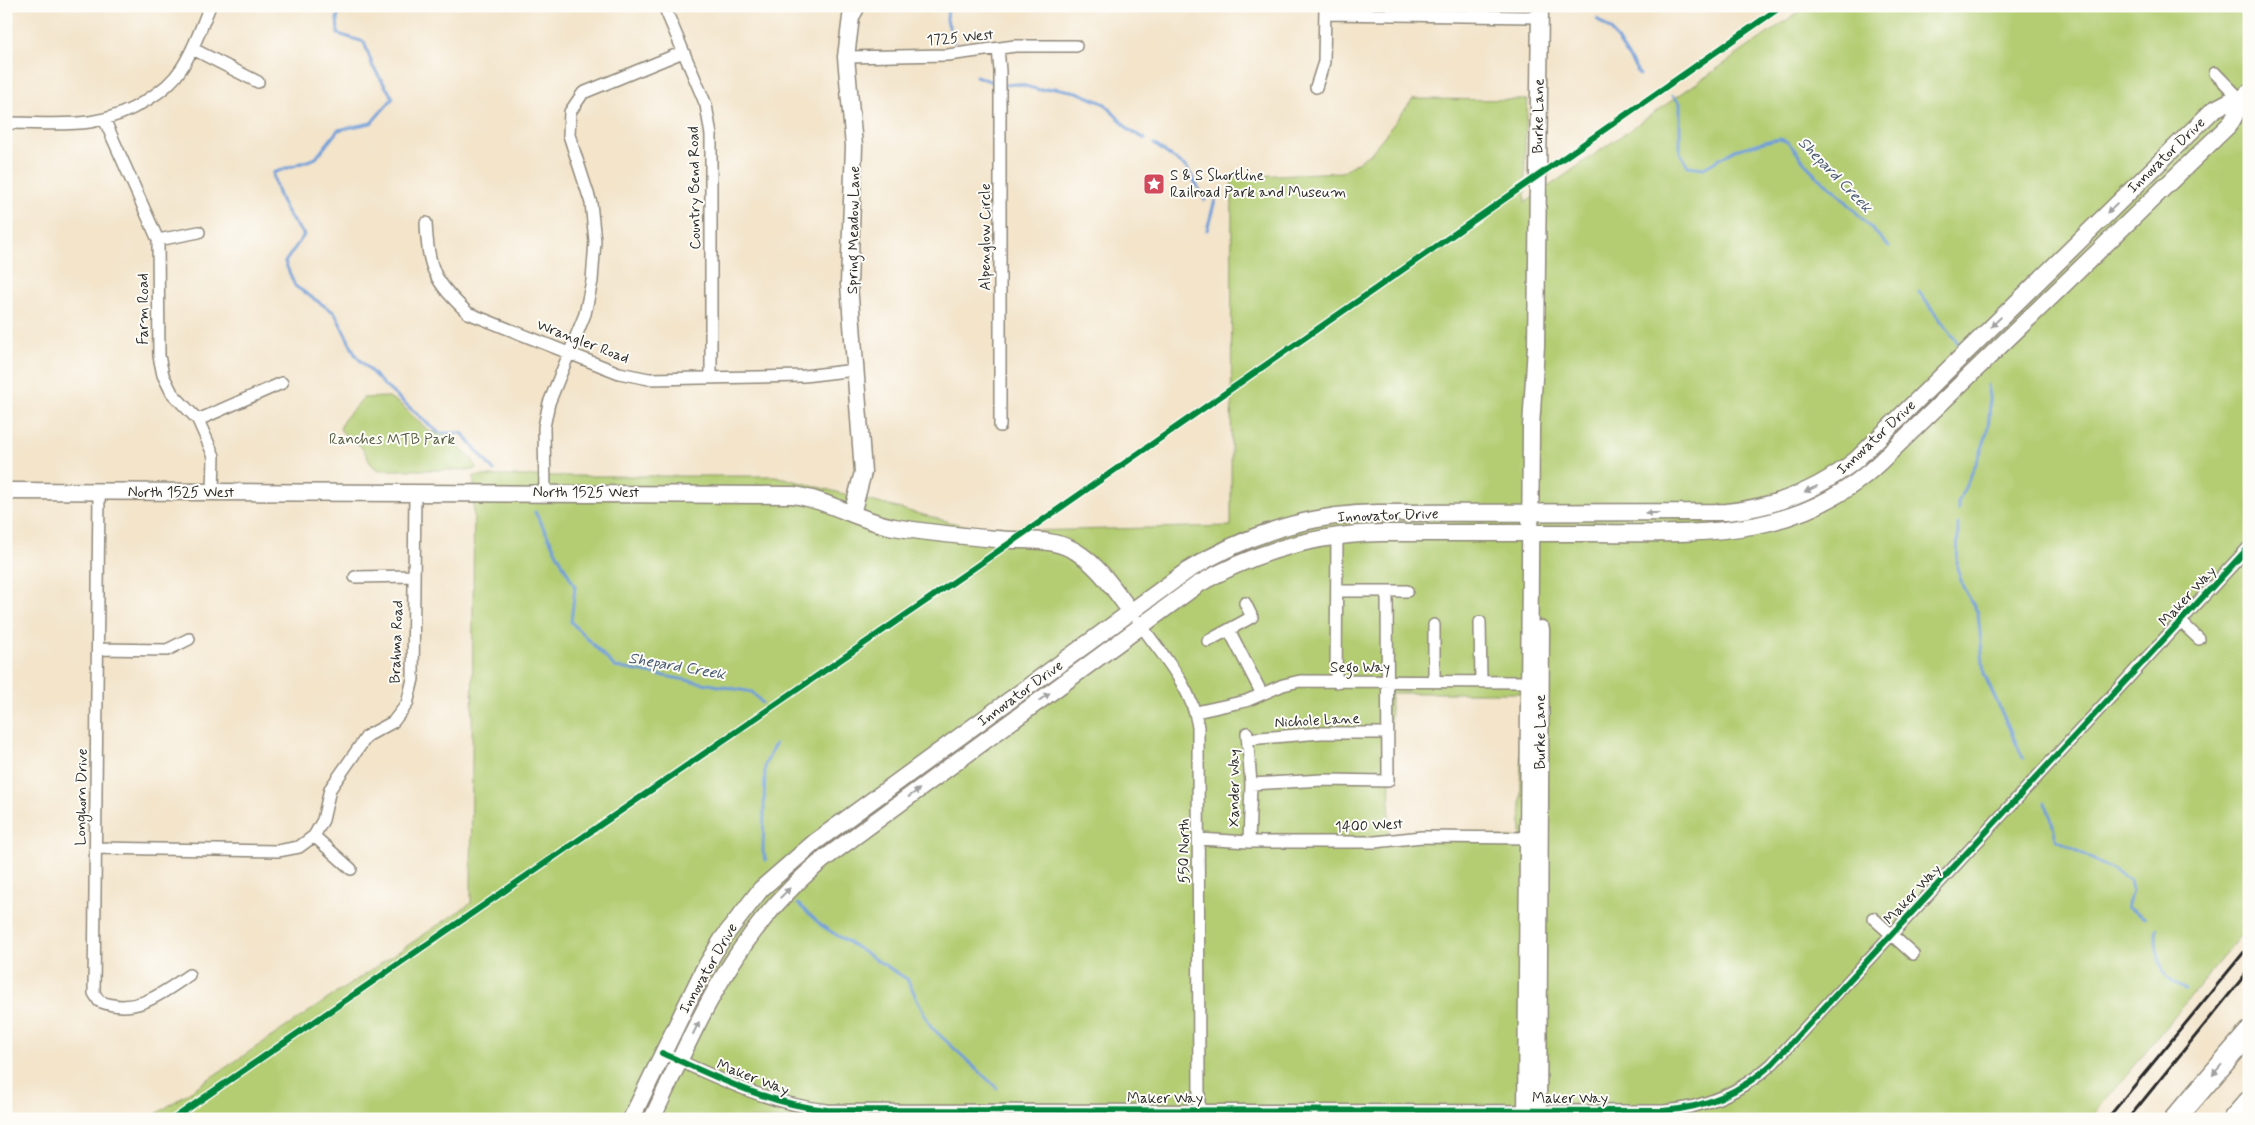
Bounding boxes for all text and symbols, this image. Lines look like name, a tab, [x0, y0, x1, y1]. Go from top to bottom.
street label: 1725 West	[926, 25, 995, 51]
street label: Burke Lane	[1528, 78, 1550, 154]
street label: Innovator Drive	[2123, 113, 2210, 198]
street label: Country Bend Road	[684, 126, 706, 250]
water label: Shepard Creek	[1793, 132, 1877, 218]
street label: Spring Meadow Lane	[843, 165, 866, 294]
place label: S & S Shortline Railroad Park and Museum	[1170, 166, 1346, 203]
place icon: S & S Shortline Railroad Park and Museum	[1142, 172, 1166, 196]
street label: Alpenglow Circle	[976, 183, 996, 291]
one-way arrow	[2106, 202, 2118, 214]
street label: Farm Road	[134, 273, 154, 345]
street label: Wrangler Road	[534, 315, 632, 369]
one-way arrow	[1990, 316, 2002, 328]
street label: Innovator Drive	[1833, 396, 1921, 480]
park label: Ranches MTB Park	[329, 430, 455, 450]
street label: North 1525 West	[128, 483, 235, 503]
street label: North 1525 West	[533, 483, 640, 503]
one-way arrow	[1804, 485, 1818, 493]
street label: Innovator Drive	[1337, 504, 1439, 528]
one-way arrow	[1644, 509, 1660, 517]
street label: Maker Way	[2154, 562, 2221, 631]
street label: Brahma Road	[386, 600, 408, 684]
water label: Shepard Creek	[627, 648, 728, 686]
street label: Innovator Drive	[974, 656, 1068, 732]
street label: Sego Way	[1330, 658, 1390, 679]
one-way arrow	[1037, 692, 1051, 702]
street label: Burke Lane	[1531, 694, 1551, 770]
street label: Nichole Lane	[1274, 709, 1360, 733]
street label: Longhorn Drive	[71, 748, 94, 846]
street label: Xander Way	[1225, 749, 1245, 827]
one-way arrow	[907, 788, 921, 798]
street label: 1400 West	[1335, 814, 1404, 838]
street label: 550 North	[1175, 819, 1195, 883]
street label: Maker Way	[1879, 860, 1946, 929]
one-way arrow	[779, 887, 791, 899]
street label: Innovator Drive	[675, 919, 743, 1017]
one-way arrow	[692, 1020, 700, 1035]
street label: Maker Way	[713, 1055, 792, 1101]
one-way arrow	[2211, 1064, 2223, 1076]
street label: Maker Way	[1127, 1089, 1203, 1109]
street label: Maker Way	[1532, 1089, 1608, 1109]

